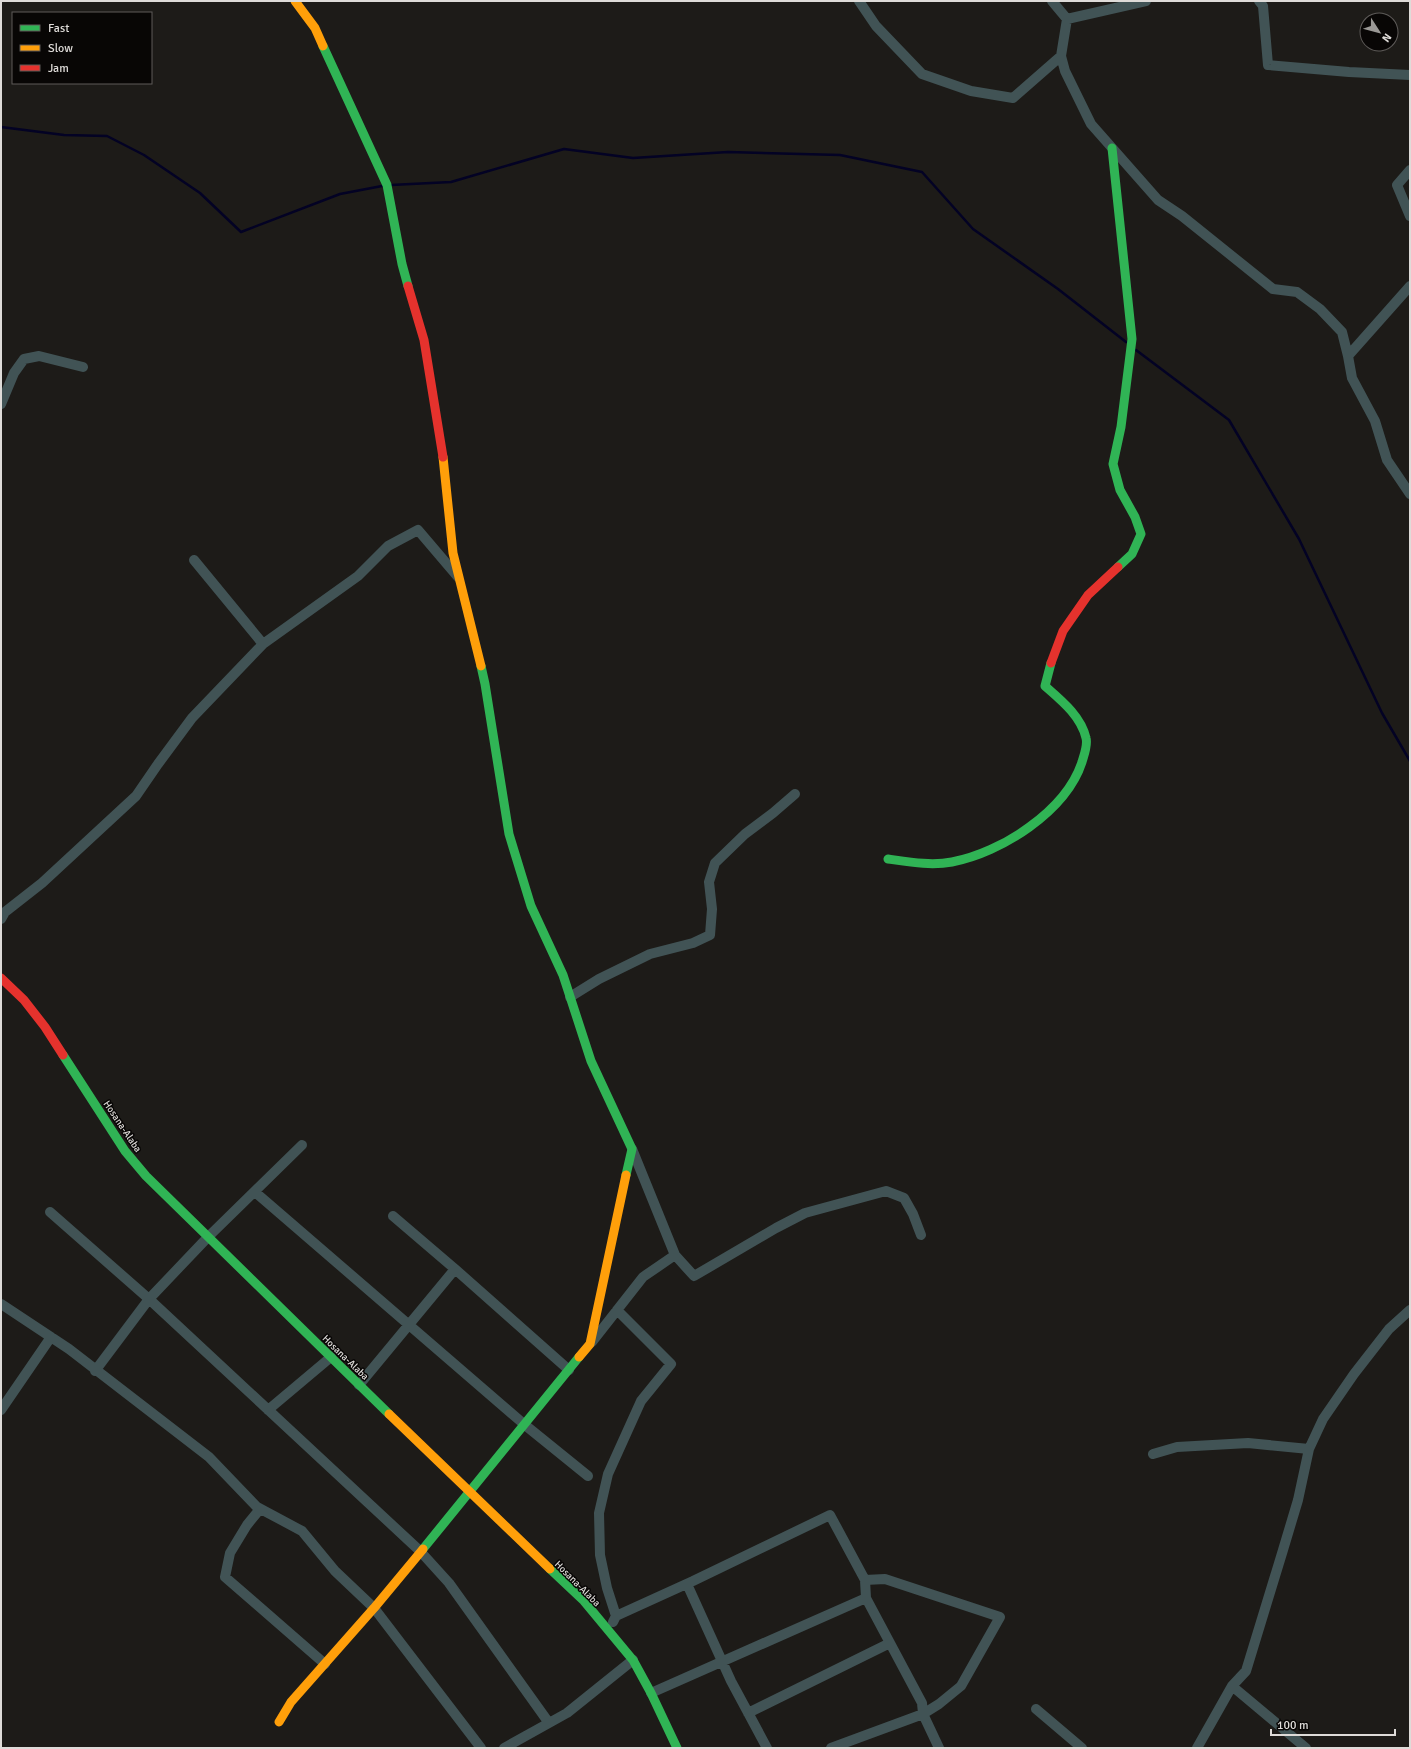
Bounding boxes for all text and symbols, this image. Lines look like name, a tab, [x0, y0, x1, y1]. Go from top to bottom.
legend	[12, 12, 152, 84]
north arrow	[1359, 12, 1399, 52]
text: Fast	[48, 21, 69, 36]
text: N	[1379, 31, 1394, 45]
text: Slow	[48, 41, 73, 56]
text: Jam	[48, 61, 69, 76]
street label: Hosana-Alaba	[100, 1098, 144, 1155]
street label: Hosana-Alaba	[320, 1333, 371, 1383]
street label: Hosana-Alaba	[552, 1558, 603, 1609]
scale bar	[1271, 1711, 1395, 1737]
text: 100 m	[1277, 1718, 1309, 1733]

